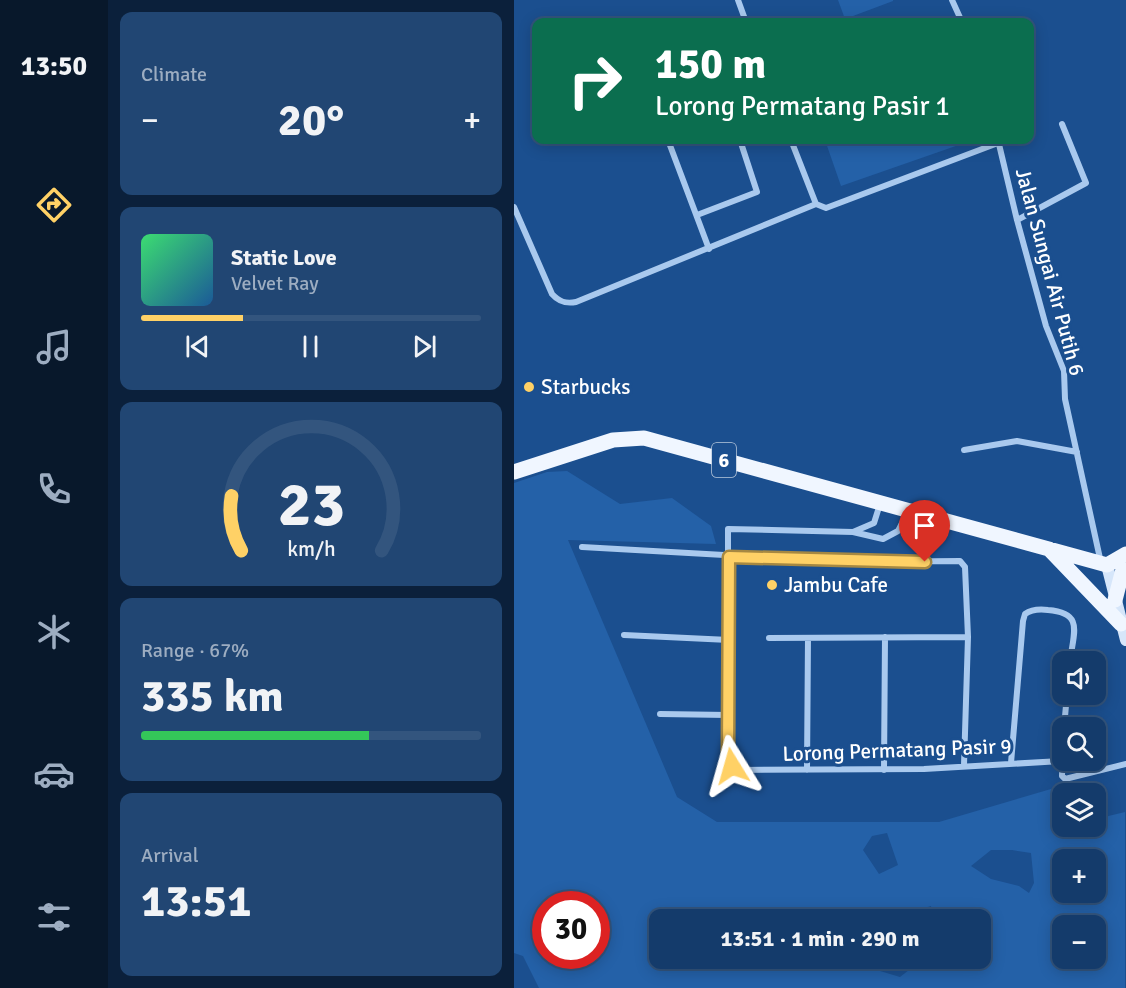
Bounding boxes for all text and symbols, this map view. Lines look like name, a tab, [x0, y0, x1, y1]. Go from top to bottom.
text: 150 m	[655, 39, 766, 90]
icon: right	[556, 42, 634, 120]
text: 13:50	[21, 50, 87, 83]
text: Climate	[141, 62, 207, 87]
text: Lorong Permatang Pasir 1	[655, 90, 950, 123]
text: 20°	[278, 93, 344, 148]
text: −	[141, 100, 159, 141]
text: +	[463, 100, 481, 141]
street label: Jalan Sungai Air Putih 6	[1010, 165, 1090, 379]
icon: directions	[33, 184, 75, 226]
text: Static Love	[231, 244, 337, 271]
text: Velvet Ray	[231, 271, 319, 296]
icon: music	[33, 326, 75, 368]
icon: previous	[181, 330, 214, 363]
icon: pause	[294, 330, 327, 363]
icon: next	[408, 330, 441, 363]
place label: Starbucks	[541, 374, 631, 400]
marker: Starbucks	[522, 380, 536, 394]
road number: 6	[712, 443, 736, 477]
text: 23	[277, 466, 345, 543]
icon: phone	[33, 468, 75, 510]
pin	[899, 500, 950, 562]
icon: arrive	[908, 509, 941, 542]
text: km/h	[287, 536, 335, 562]
place label: Jambu Cafe	[784, 572, 888, 598]
marker: Jambu Cafe	[765, 578, 779, 592]
icon: climate	[33, 611, 75, 653]
text: Range · 67%	[141, 638, 249, 663]
map controls	[1052, 651, 1106, 969]
button: sound	[1052, 651, 1106, 705]
text: 335 km	[141, 669, 284, 724]
button: search	[1052, 717, 1106, 771]
street label: Lorong Permatang Pasir 9	[782, 733, 1012, 767]
position arrow	[700, 734, 764, 798]
icon: car	[33, 753, 75, 795]
button: layers	[1052, 783, 1106, 837]
text: Arrival	[141, 843, 199, 868]
button: +	[1052, 849, 1106, 903]
text: 13:51	[141, 874, 251, 929]
speed limit sign: 30	[532, 891, 610, 969]
icon: filters	[33, 896, 75, 938]
button: −	[1052, 915, 1106, 969]
text: 13:51 · 1 min · 290 m	[720, 925, 920, 952]

